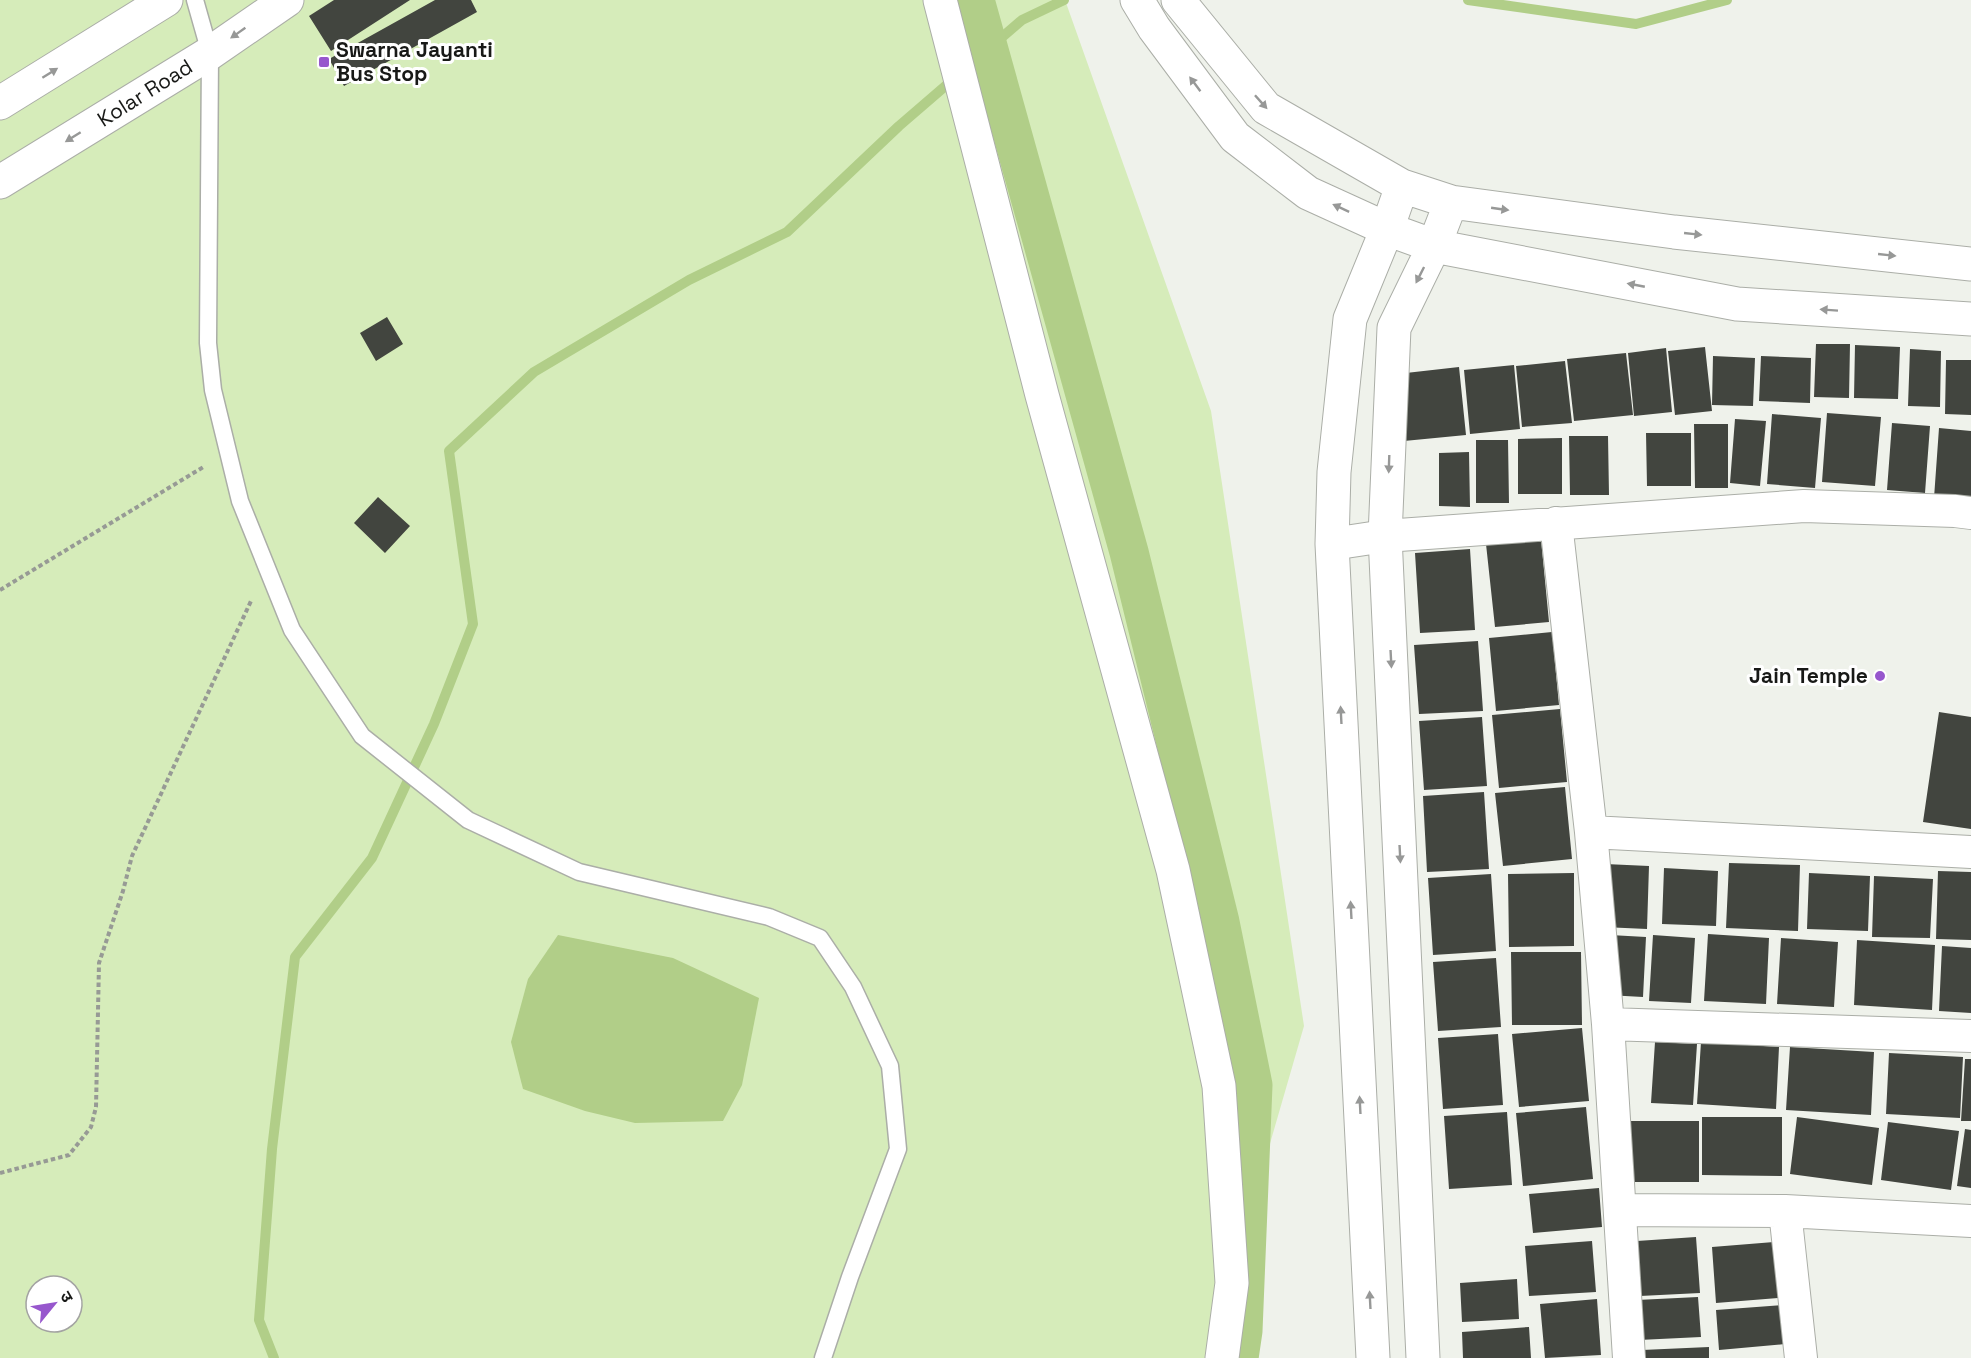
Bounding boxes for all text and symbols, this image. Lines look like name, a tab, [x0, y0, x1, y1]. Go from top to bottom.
one-way arrow	[231, 27, 247, 39]
place label: Swarna Jayanti Bus Stop	[336, 36, 493, 87]
street label: Kolar Road	[92, 53, 197, 132]
marker: Swarna Jayanti Bus Stop	[317, 55, 331, 69]
one-way arrow	[42, 67, 58, 78]
one-way arrow	[1190, 76, 1202, 91]
one-way arrow	[1254, 94, 1268, 109]
one-way arrow	[65, 131, 81, 142]
one-way arrow	[1332, 203, 1350, 213]
one-way arrow	[1490, 204, 1509, 213]
one-way arrow	[1684, 229, 1703, 239]
one-way arrow	[1878, 250, 1897, 260]
one-way arrow	[1415, 267, 1424, 284]
one-way arrow	[1626, 280, 1645, 289]
one-way arrow	[1819, 305, 1838, 315]
one-way arrow	[1384, 455, 1393, 474]
one-way arrow	[1386, 650, 1396, 669]
place label: Jain Temple	[1749, 662, 1868, 689]
marker: Jain Temple	[1873, 669, 1887, 683]
one-way arrow	[1336, 706, 1345, 725]
one-way arrow	[1395, 844, 1404, 863]
one-way arrow	[1346, 901, 1355, 920]
one-way arrow	[1356, 1095, 1365, 1114]
north arrow	[24, 1274, 84, 1334]
text: उ	[55, 1287, 78, 1307]
one-way arrow	[1366, 1290, 1375, 1309]

